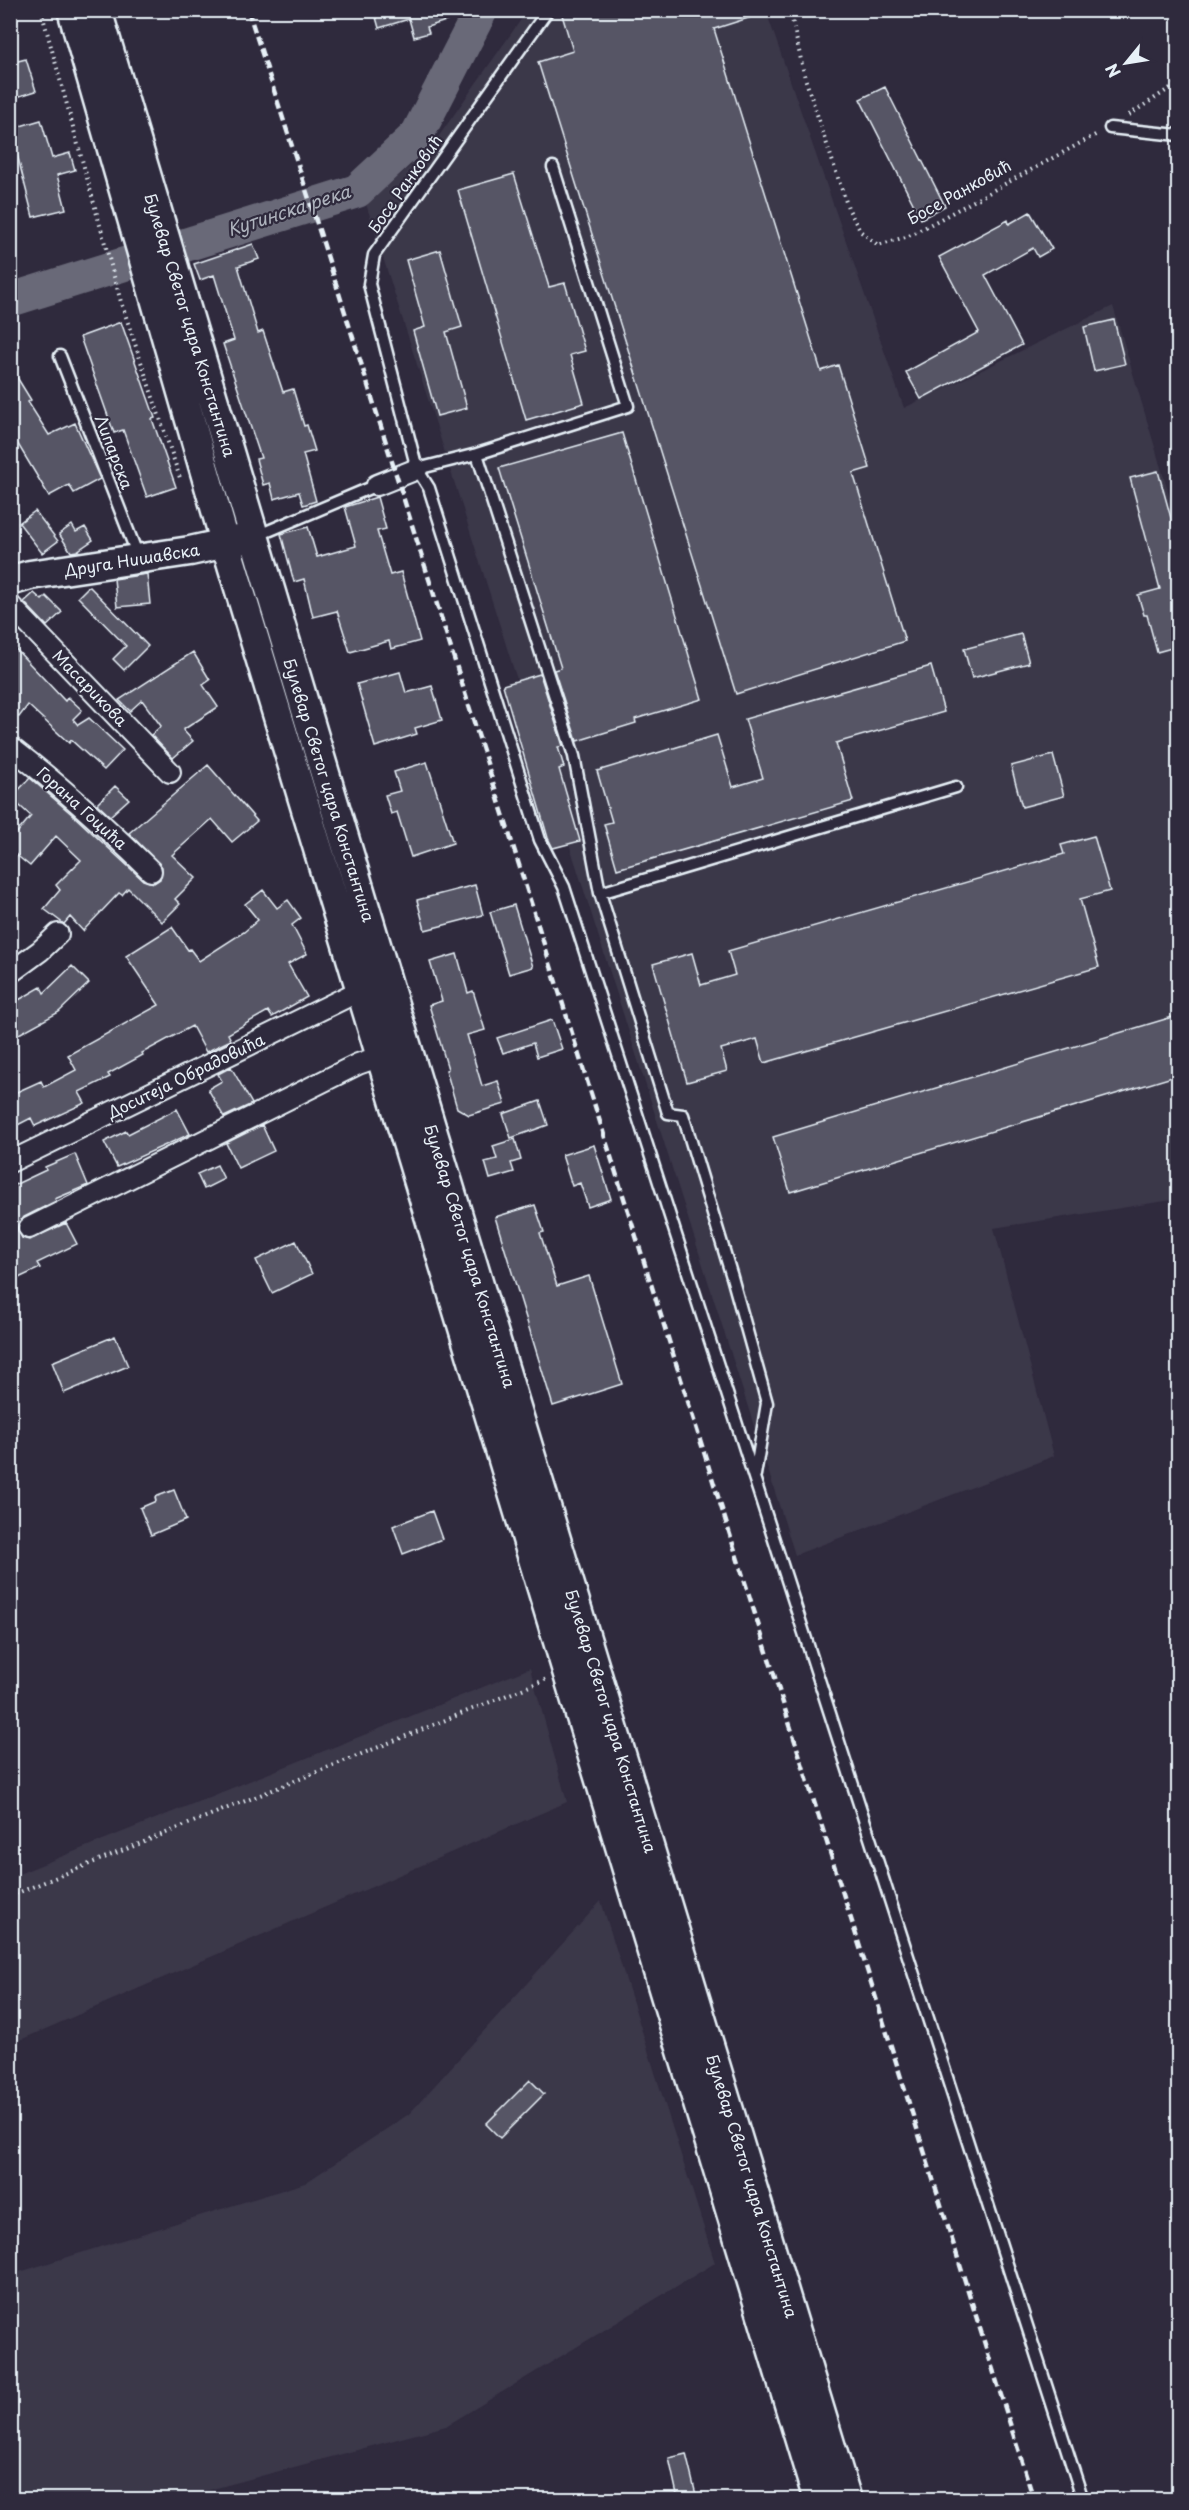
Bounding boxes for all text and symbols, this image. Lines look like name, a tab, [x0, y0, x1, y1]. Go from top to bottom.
north arrow	[1096, 33, 1156, 93]
text: N	[1099, 60, 1126, 82]
street label: Босе Ранковић	[361, 129, 447, 238]
street label: Босе Ранковић	[902, 153, 1015, 230]
water label: Кутинска река	[223, 177, 354, 242]
street label: Булевар Светог цара Константина	[139, 190, 243, 460]
street label: Липарска	[90, 411, 140, 492]
street label: Друга Нишавска	[62, 536, 201, 582]
street label: Масарикова	[48, 643, 134, 731]
street label: Булевар Светог цара Константина	[278, 655, 382, 925]
street label: Горана Гоцића	[32, 760, 133, 854]
street label: Доситеја Обрадовића	[102, 1027, 268, 1124]
street label: Булевар Светог цара Константина	[419, 1121, 523, 1391]
street label: Булевар Светог цара Константина	[560, 1586, 664, 1856]
street label: Булевар Светог цара Константина	[701, 2051, 805, 2321]

